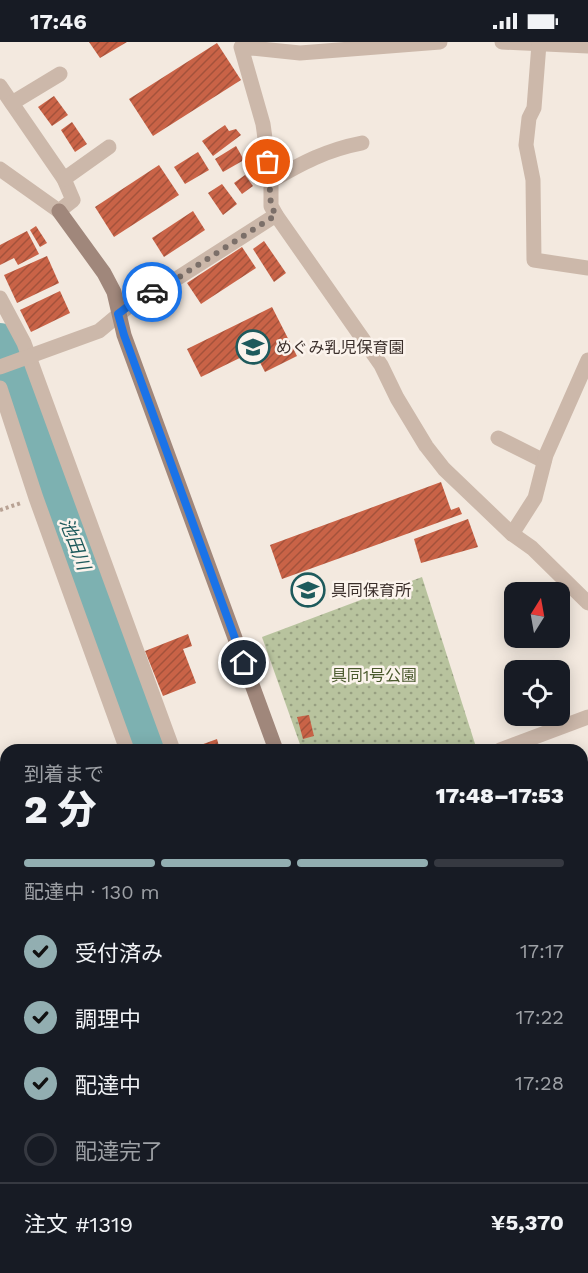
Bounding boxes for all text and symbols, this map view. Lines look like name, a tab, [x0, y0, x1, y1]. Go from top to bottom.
text: 17:46	[30, 9, 87, 34]
pin	[242, 136, 293, 187]
icon: bag	[251, 145, 284, 178]
courier	[122, 262, 182, 322]
icon: car	[136, 276, 169, 309]
school or university icon: めぐみ乳児保育園	[235, 329, 271, 365]
place label: めぐみ乳児保育園	[276, 338, 404, 357]
water label: 池田川	[56, 515, 96, 575]
school or university icon: 具同保育所	[290, 572, 326, 608]
place label: 具同保育所	[331, 581, 411, 600]
north arrow	[504, 582, 570, 648]
map controls	[504, 582, 570, 726]
pin	[218, 637, 269, 688]
icon: home	[227, 646, 260, 679]
button: locate	[504, 660, 570, 726]
park label: 具同1号公園	[331, 666, 417, 685]
text: 到着まで	[24, 762, 104, 786]
text: 17:48–17:53	[436, 783, 564, 808]
text: 2 分	[24, 787, 97, 832]
text: 配達中 · 130 m	[24, 880, 160, 904]
icon: check	[24, 935, 57, 968]
text: 17:17	[520, 939, 564, 963]
text: 受付済み	[75, 941, 163, 966]
icon: check	[24, 1001, 57, 1034]
text: 17:22	[516, 1005, 564, 1029]
text: 調理中	[75, 1007, 141, 1032]
icon: check	[24, 1067, 57, 1100]
text: 17:28	[515, 1071, 564, 1095]
text: 配達中	[75, 1073, 141, 1098]
text: 配達完了	[75, 1139, 163, 1164]
text: ¥5,370	[491, 1210, 564, 1235]
text: 注文 #1319	[24, 1212, 133, 1237]

